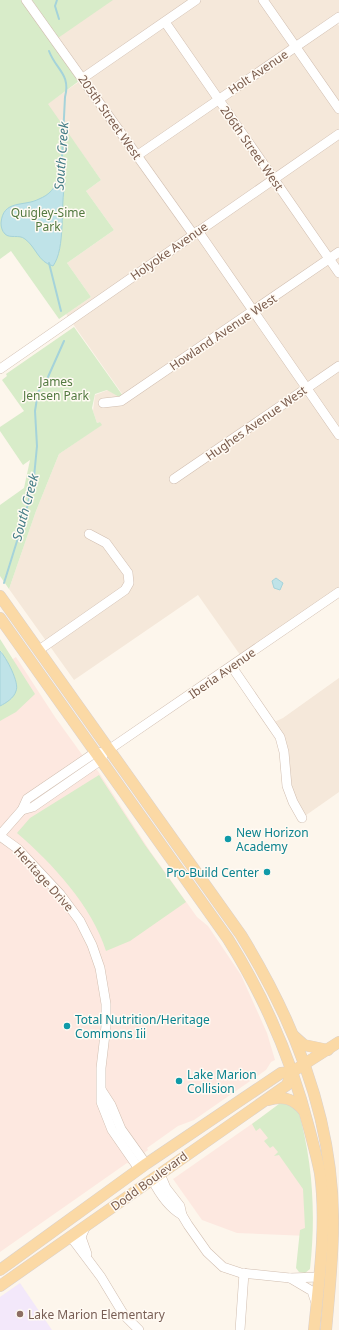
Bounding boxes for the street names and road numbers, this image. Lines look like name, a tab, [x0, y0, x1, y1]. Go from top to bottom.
street label: Holt Avenue	[225, 46, 291, 98]
street label: 205th Street West	[74, 71, 146, 163]
street label: 206th Street West	[216, 102, 288, 194]
street label: Holyoke Avenue	[127, 218, 211, 284]
street label: Howland Avenue West	[166, 289, 281, 374]
street label: Hughes Avenue West	[202, 381, 310, 464]
street label: Iberia Avenue	[185, 643, 259, 702]
street label: Heritage Drive	[10, 843, 78, 915]
street label: Dodd Boulevard	[107, 1147, 191, 1215]

